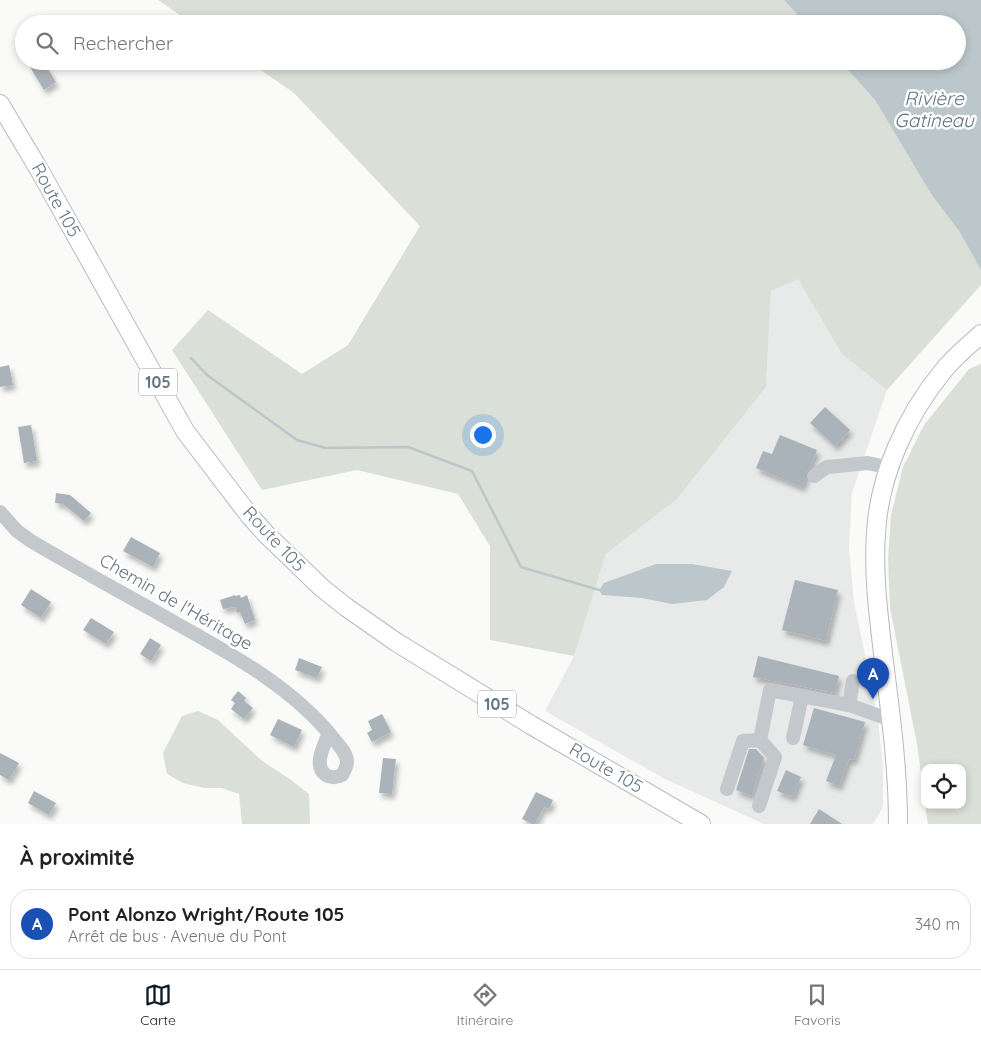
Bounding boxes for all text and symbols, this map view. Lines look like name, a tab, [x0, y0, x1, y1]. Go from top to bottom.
search box	[15, 15, 966, 70]
icon: search	[33, 29, 61, 57]
text: Rechercher	[73, 31, 173, 55]
water label: Rivière Gatineau	[894, 86, 975, 132]
street label: Route 105	[27, 159, 86, 241]
road number: 105	[139, 368, 177, 396]
your location	[470, 422, 496, 448]
street label: Route 105	[238, 501, 311, 576]
street label: Chemin de l'Héritage	[95, 548, 257, 655]
pin: A	[857, 658, 889, 699]
road number: 105	[478, 691, 516, 718]
street label: Route 105	[565, 737, 647, 798]
map controls	[921, 764, 966, 809]
button: locate	[921, 764, 966, 809]
text: À proximité	[20, 844, 135, 870]
text: Pont Alonzo Wright/Route 105	[68, 902, 345, 926]
text: A	[32, 914, 42, 934]
text: 340 m	[915, 914, 960, 934]
text: Arrêt de bus · Avenue du Pont	[68, 926, 287, 946]
tab: Carte	[140, 981, 176, 1029]
tab: Itinéraire	[456, 981, 513, 1029]
tab: Favoris	[794, 981, 841, 1029]

